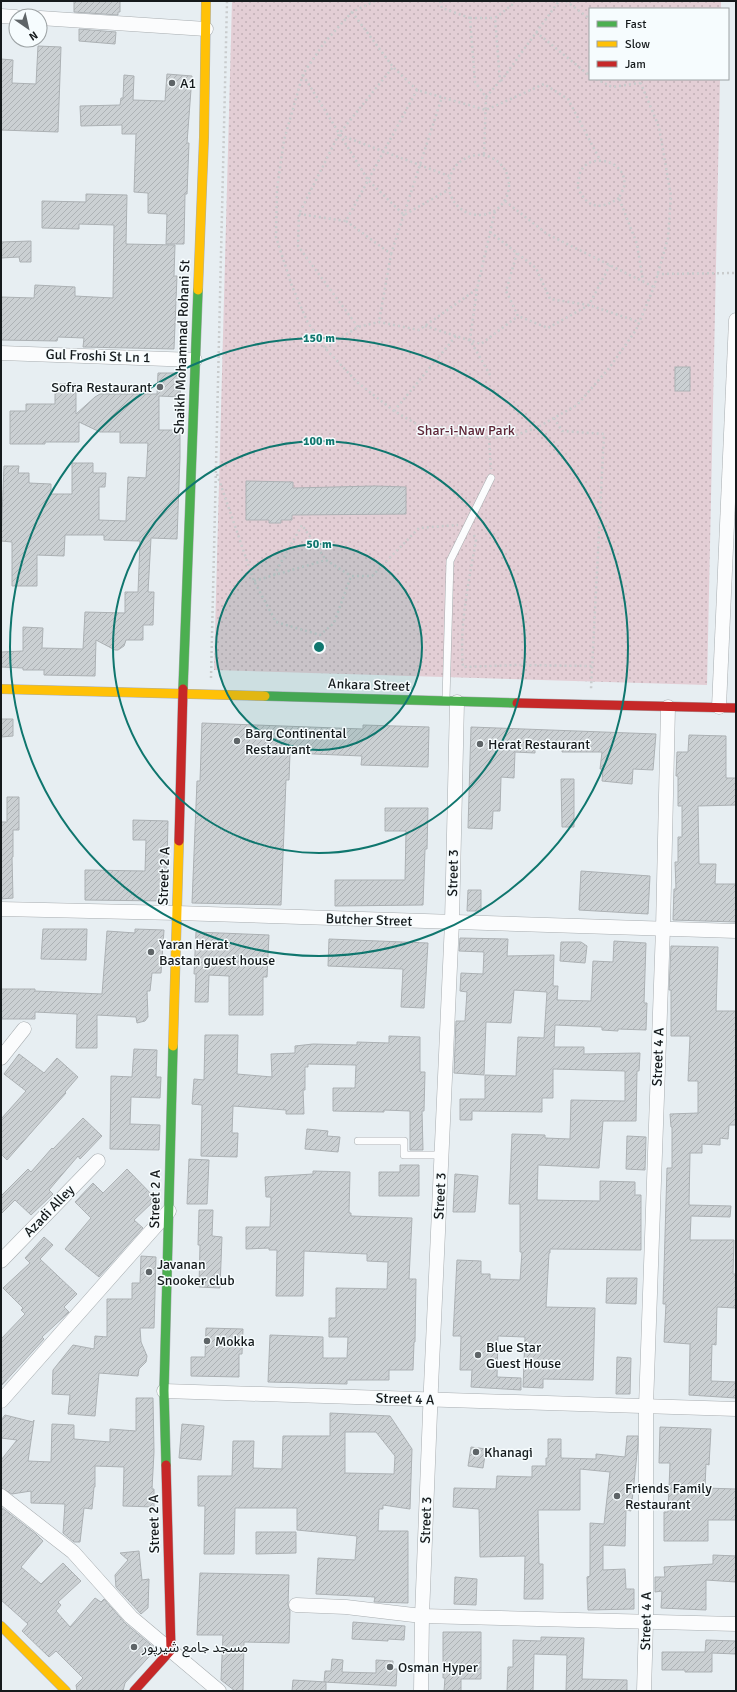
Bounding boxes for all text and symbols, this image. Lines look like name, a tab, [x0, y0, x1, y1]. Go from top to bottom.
north arrow	[8, 8, 48, 48]
legend	[589, 8, 729, 80]
text: Fast	[625, 17, 646, 32]
text: N	[27, 28, 40, 43]
text: Slow	[625, 37, 650, 52]
text: Jam	[625, 57, 646, 72]
place label: A1	[180, 75, 196, 92]
marker: A1	[167, 78, 177, 88]
street label: Shaikh Mohammad Rohani St	[170, 259, 194, 435]
text: 150 m	[303, 331, 335, 346]
street label: Gul Froshi St Ln 1	[45, 346, 151, 366]
place label: Sofra Restaurant	[51, 379, 152, 396]
marker: Sofra Restaurant	[155, 382, 165, 392]
park label: Shar-i-Naw Park	[417, 422, 515, 439]
text: 100 m	[303, 434, 335, 449]
text: 50 m	[306, 537, 332, 552]
centre of rings	[312, 640, 326, 654]
street label: Ankara Street	[328, 675, 410, 695]
place label: Barg Continental Restaurant	[245, 725, 347, 758]
marker: Barg Continental Restaurant	[232, 736, 242, 746]
place label: Herat Restaurant	[488, 736, 590, 753]
marker: Herat Restaurant	[475, 739, 485, 749]
street label: Street 2 A	[154, 846, 174, 906]
street label: Street 3	[444, 849, 462, 897]
street label: Butcher Street	[325, 910, 413, 930]
place label: Yaran Herat Bastan guest house	[159, 936, 275, 969]
marker: Yaran Herat Bastan guest house	[146, 947, 156, 957]
street label: Street 4 A	[648, 1027, 668, 1087]
street label: Street 2 A	[146, 1169, 164, 1229]
street label: Street 3	[430, 1172, 450, 1220]
street label: Azadi Alley	[20, 1181, 78, 1241]
place label: Javanan Snooker club	[157, 1256, 235, 1289]
marker: Javanan Snooker club	[144, 1267, 154, 1277]
place label: Mokka	[215, 1333, 255, 1350]
marker: Mokka	[202, 1336, 212, 1346]
place label: Blue Star Guest House	[486, 1339, 561, 1372]
marker: Blue Star Guest House	[473, 1350, 483, 1360]
street label: Street 4 A	[375, 1389, 435, 1409]
place label: Khanagi	[484, 1444, 533, 1461]
marker: Khanagi	[471, 1447, 481, 1457]
place label: Friends Family Restaurant	[625, 1480, 712, 1513]
marker: Friends Family Restaurant	[612, 1491, 622, 1501]
street label: Street 2 A	[145, 1494, 163, 1554]
street label: Street 3	[417, 1496, 435, 1544]
street label: Street 4 A	[637, 1591, 655, 1651]
place label: مسجد جامع شیرپور	[141, 1639, 248, 1658]
marker: مسجد جامع شیرپور	[129, 1642, 139, 1652]
place label: Osman Hyper	[398, 1659, 479, 1676]
marker: Osman Hyper	[385, 1662, 395, 1672]

